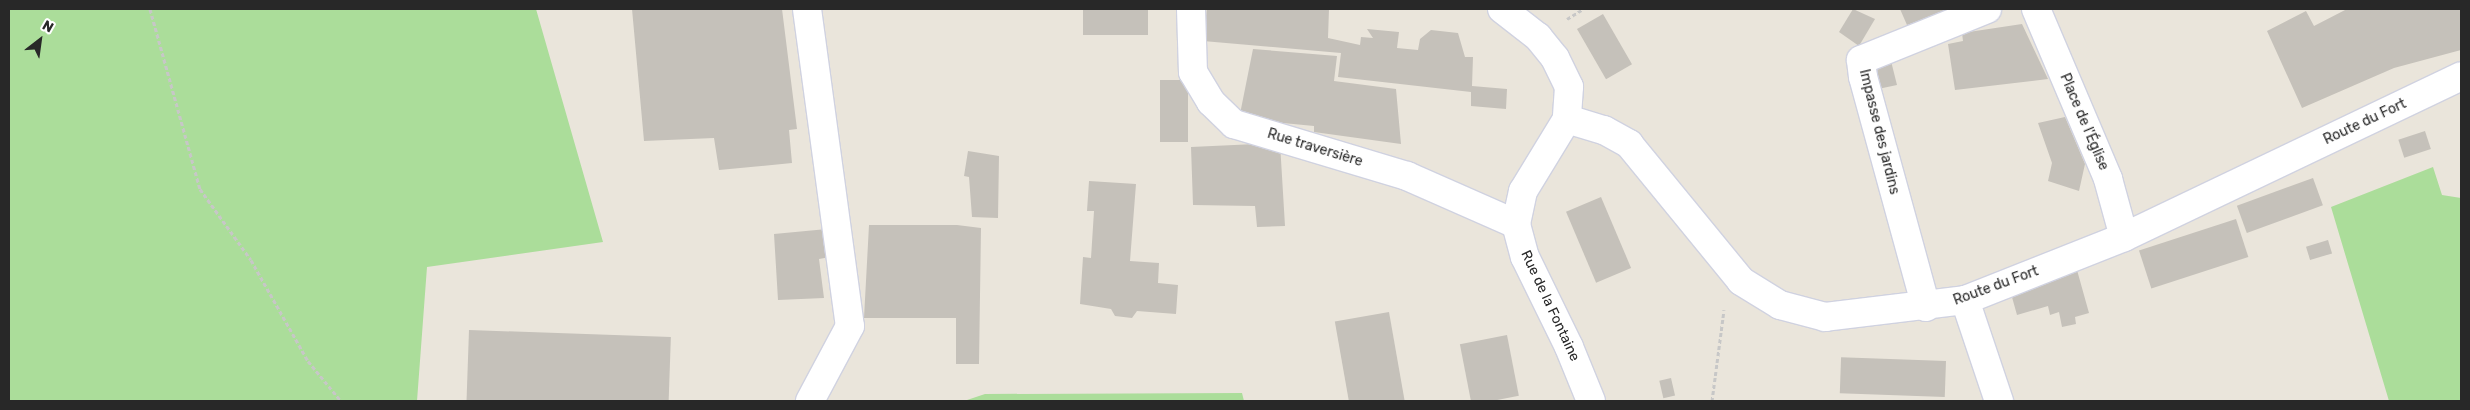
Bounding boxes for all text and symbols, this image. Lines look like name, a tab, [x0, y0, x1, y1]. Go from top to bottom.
north arrow	[15, 15, 65, 65]
text: N	[39, 17, 56, 36]
street label: Impasse des jardins	[1855, 68, 1903, 196]
street label: Place de l'Église	[2056, 71, 2112, 173]
street label: Route du Fort	[2321, 96, 2409, 148]
street label: Rue traversière	[1265, 125, 1365, 171]
street label: Rue de la Fontaine	[1517, 248, 1583, 364]
street label: Route du Fort	[1951, 263, 2041, 309]

